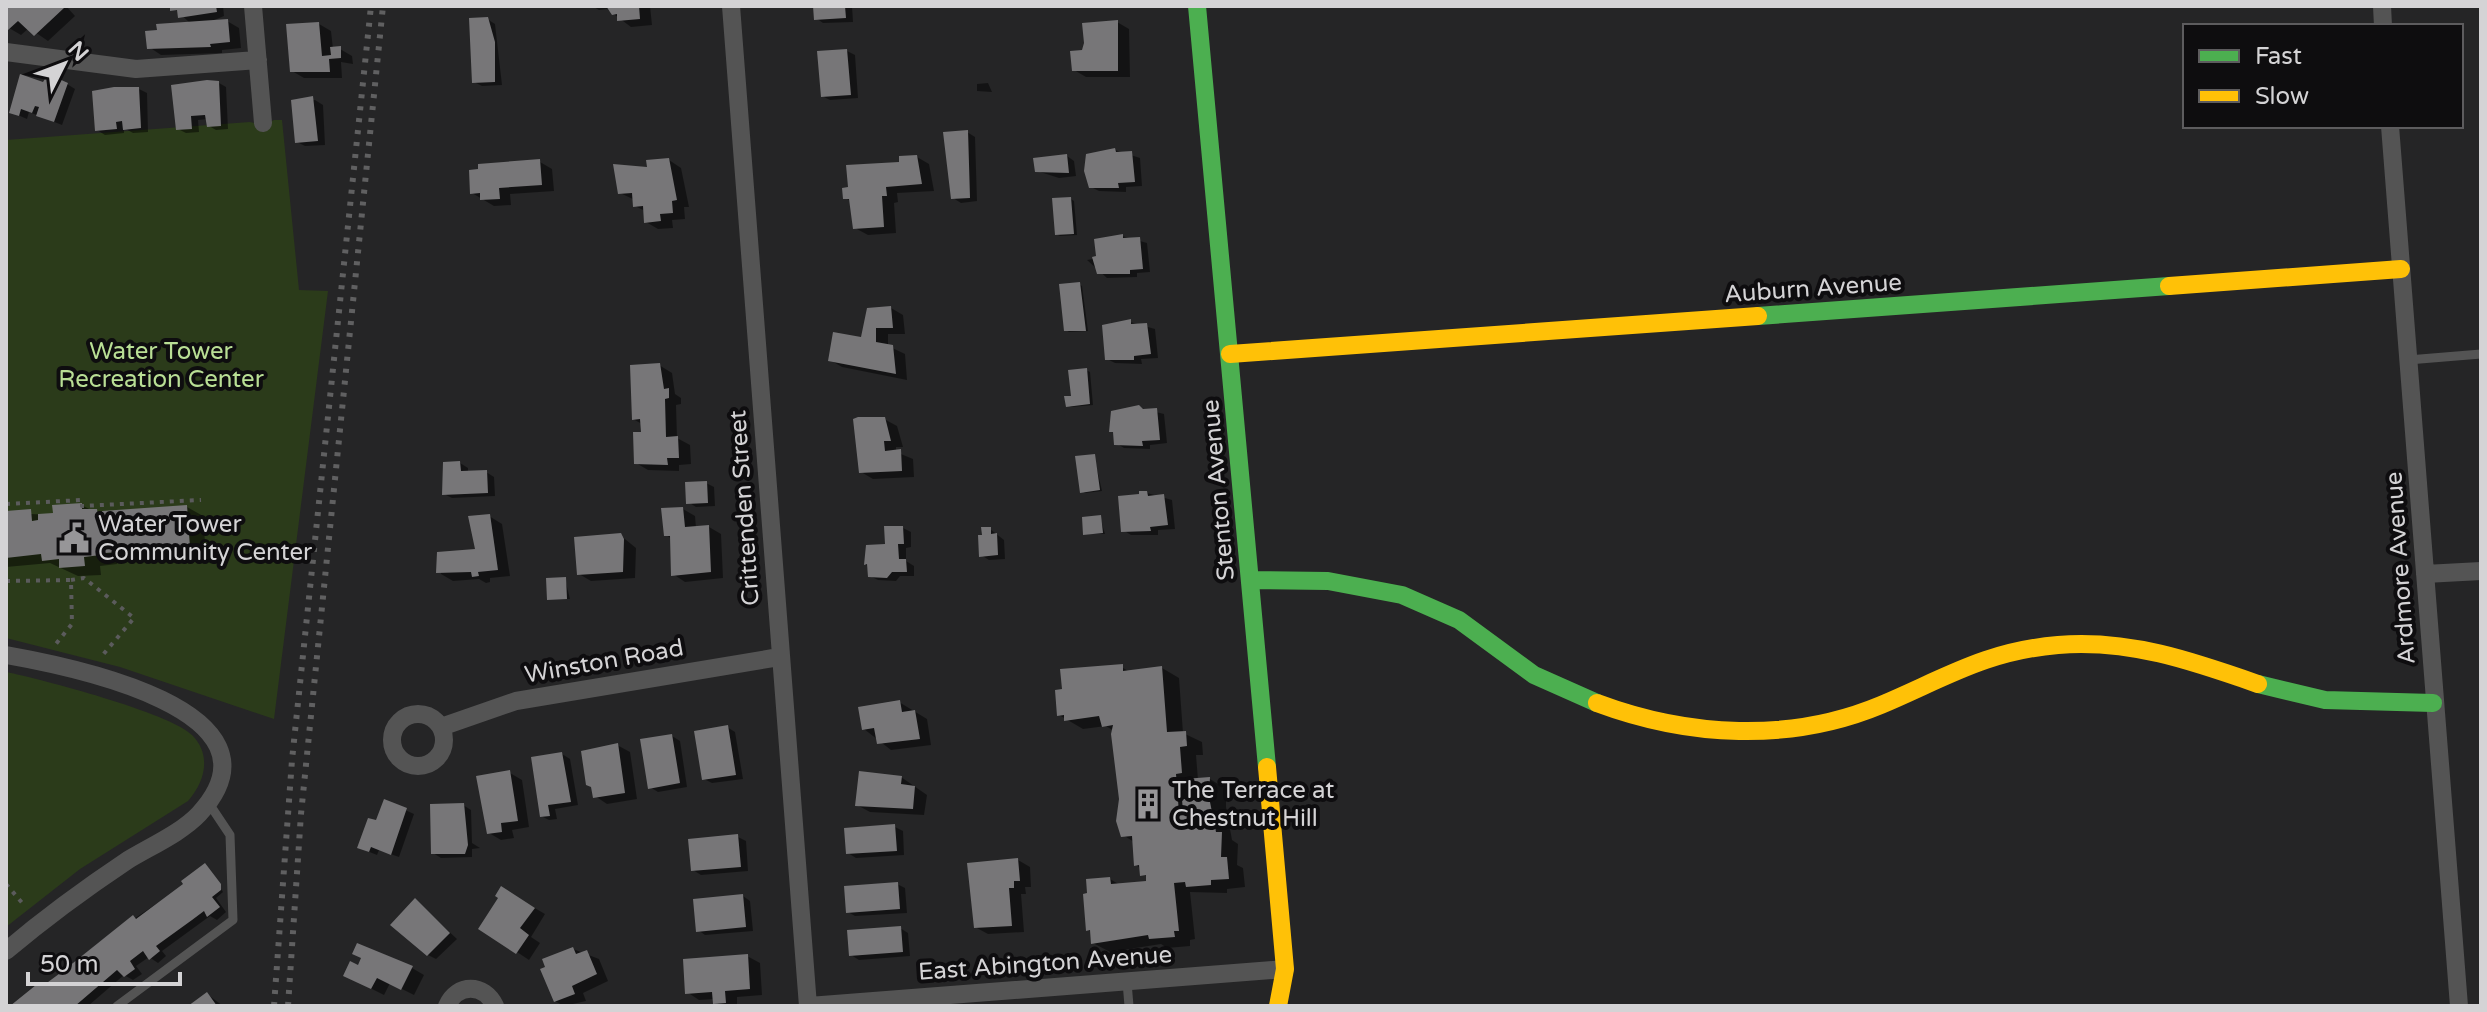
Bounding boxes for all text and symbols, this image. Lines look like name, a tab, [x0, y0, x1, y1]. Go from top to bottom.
north arrow	[24, 24, 104, 104]
legend	[2183, 24, 2463, 128]
text: N	[63, 36, 94, 67]
text: Fast	[2255, 42, 2302, 71]
text: Slow	[2255, 82, 2309, 111]
street label: Auburn Avenue	[1723, 268, 1903, 309]
park label: Water Tower Recreation Center	[58, 337, 265, 394]
street label: Stenton Avenue	[1196, 398, 1241, 582]
street label: Crittenden Street	[723, 409, 766, 607]
street label: Ardmore Avenue	[2379, 471, 2422, 665]
place label: Water Tower Community Center	[98, 510, 313, 567]
public building icon: Water Tower Community Center	[57, 521, 91, 555]
street label: Winston Road	[522, 633, 686, 690]
place label: The Terrace at Chestnut Hill	[1172, 776, 1334, 833]
building icon: The Terrace at Chestnut Hill	[1131, 787, 1165, 821]
scale bar	[28, 936, 180, 986]
street label: East Abington Avenue	[917, 940, 1173, 987]
text: 50 m	[40, 950, 98, 979]

